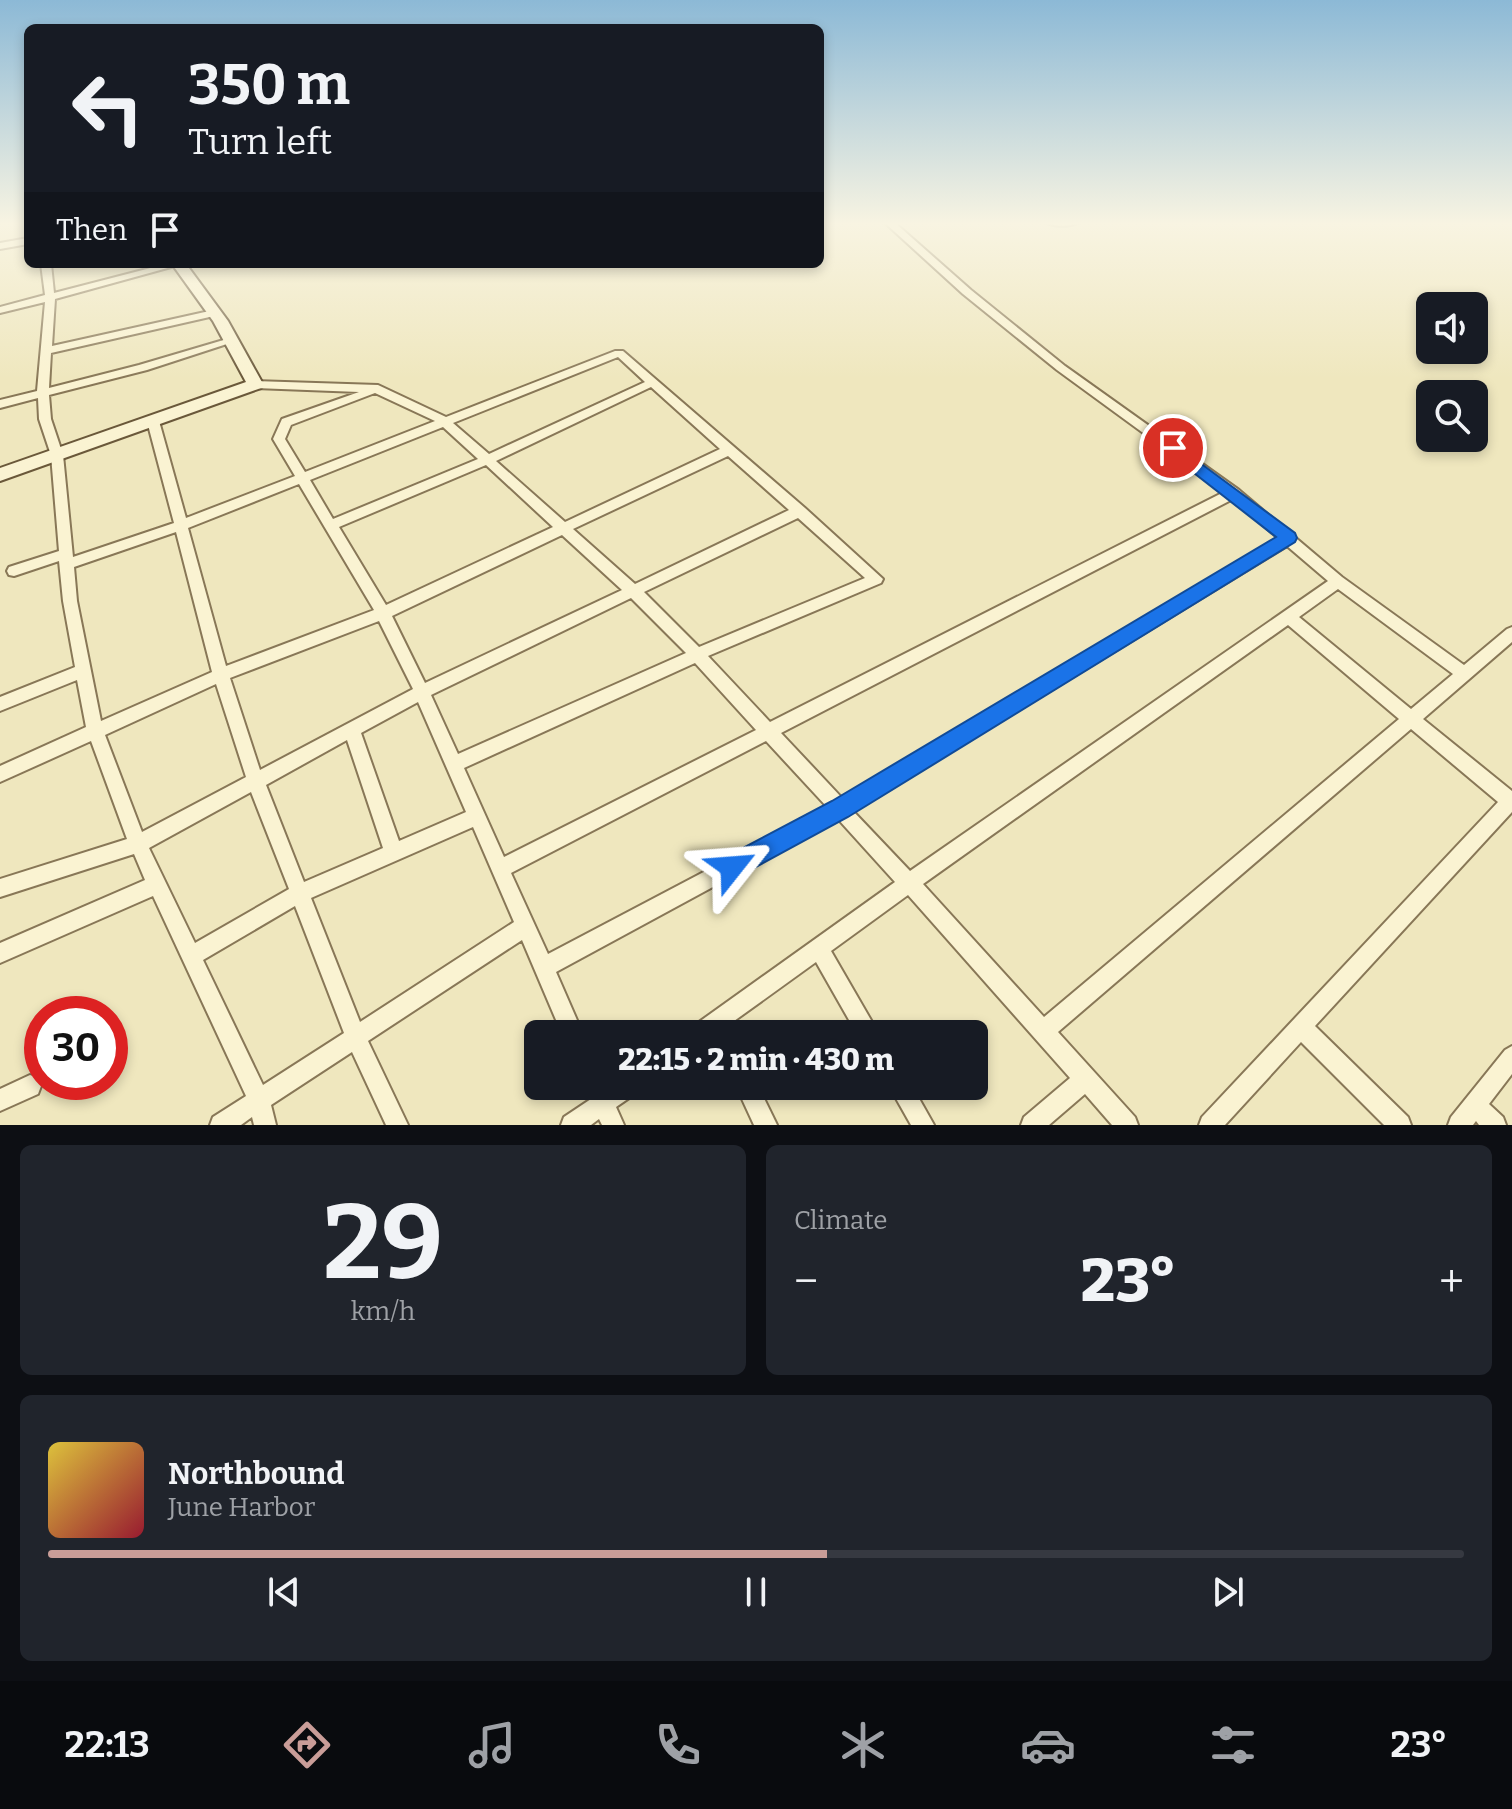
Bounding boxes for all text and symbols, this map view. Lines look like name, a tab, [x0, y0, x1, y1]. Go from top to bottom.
text: 350 m	[188, 52, 350, 119]
icon: left	[56, 56, 160, 160]
text: Turn left	[188, 120, 332, 164]
icon: arrive	[143, 208, 187, 252]
text: Then	[56, 212, 127, 248]
map controls	[1416, 292, 1488, 452]
button: sound	[1416, 292, 1488, 364]
button: search	[1416, 380, 1488, 452]
pin	[1139, 414, 1207, 482]
icon: arrive	[1151, 426, 1195, 470]
position arrow	[690, 825, 774, 909]
speed limit sign: 30	[24, 996, 128, 1100]
text: 22:15 · 2 min · 430 m	[618, 1042, 894, 1078]
text: 29	[323, 1181, 443, 1306]
text: Climate	[794, 1205, 888, 1236]
text: 23°	[1081, 1245, 1176, 1317]
text: −	[794, 1255, 818, 1308]
text: +	[1439, 1255, 1464, 1308]
text: km/h	[351, 1296, 415, 1327]
text: Northbound	[168, 1456, 344, 1492]
text: June Harbor	[168, 1492, 315, 1523]
icon: previous	[262, 1570, 306, 1614]
icon: pause	[734, 1570, 778, 1614]
icon: next	[1206, 1570, 1250, 1614]
icon: directions	[279, 1717, 335, 1773]
icon: music	[464, 1717, 520, 1773]
icon: phone	[650, 1717, 706, 1773]
icon: climate	[835, 1717, 891, 1773]
icon: car	[1020, 1717, 1076, 1773]
icon: filters	[1205, 1717, 1261, 1773]
text: 22:13	[65, 1723, 150, 1767]
text: 23°	[1390, 1723, 1447, 1767]

